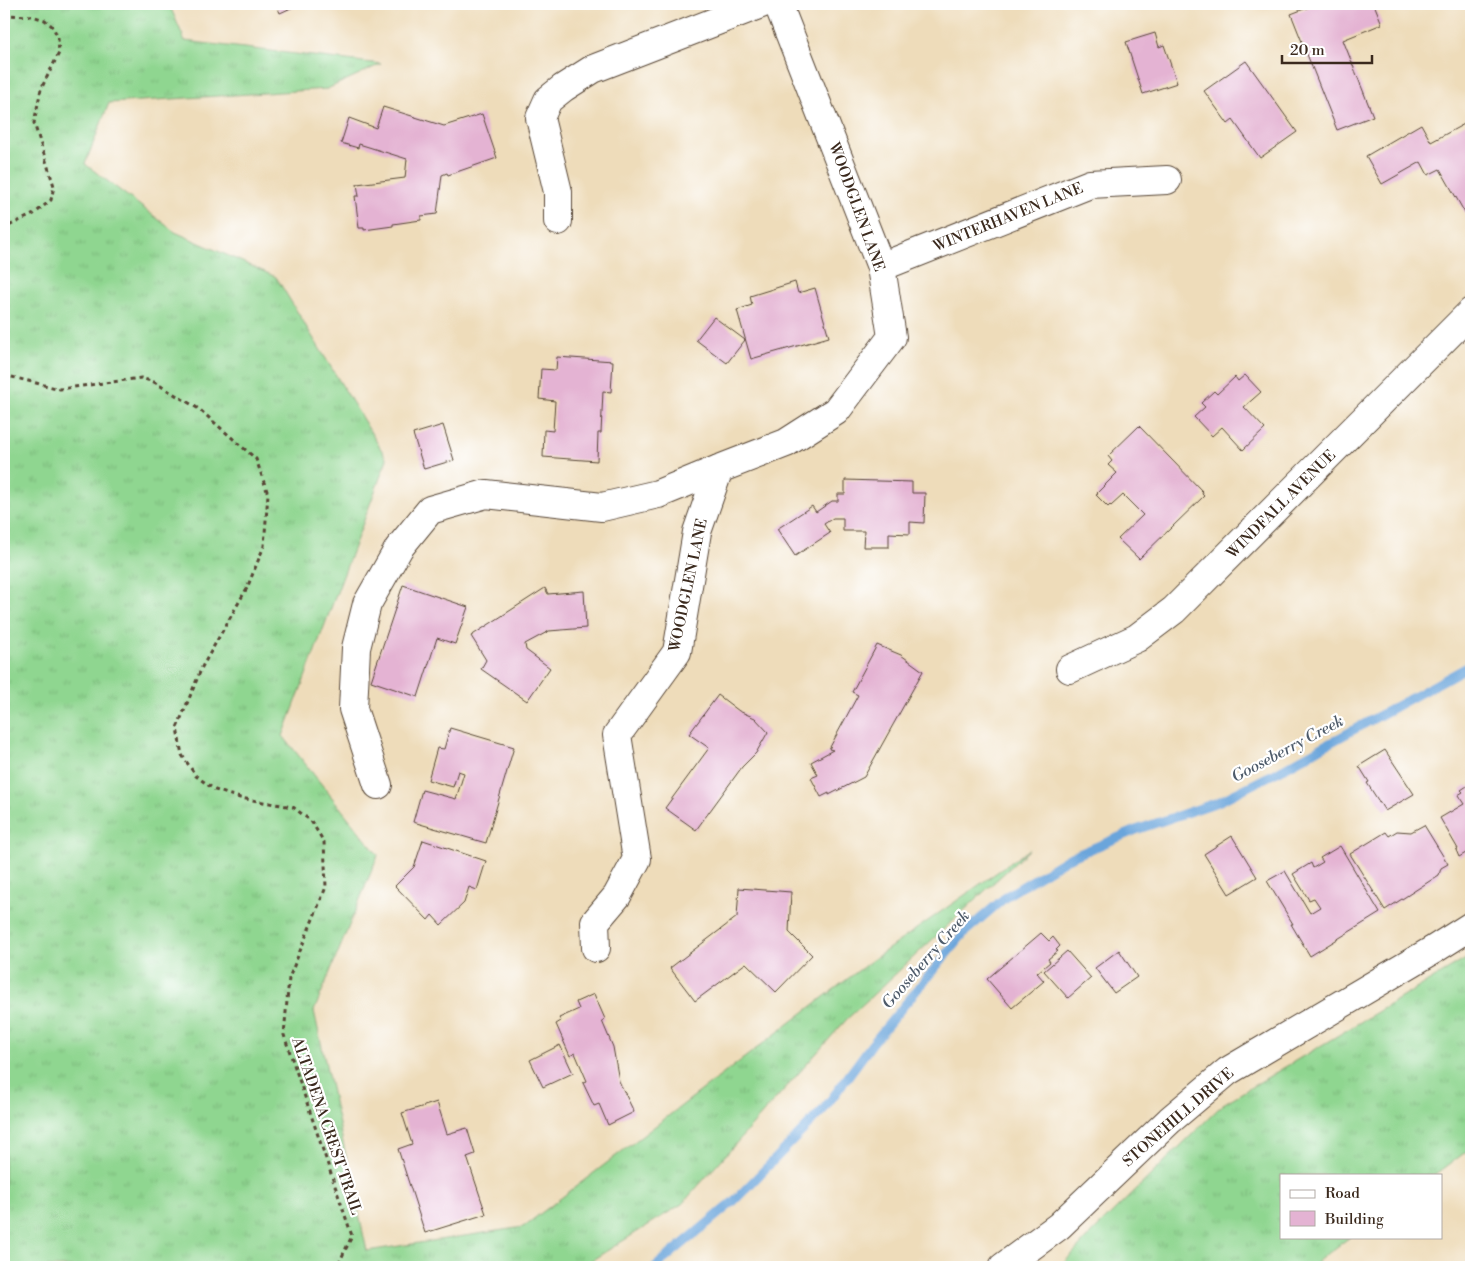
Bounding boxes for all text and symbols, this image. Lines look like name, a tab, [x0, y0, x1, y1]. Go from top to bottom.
scale bar	[1282, 32, 1372, 64]
text: 20 m	[1290, 41, 1325, 60]
street label: WOODGLEN LANE	[824, 139, 889, 274]
street label: WINTERHAVEN LANE	[930, 179, 1086, 257]
street label: WINDFALL AVENUE	[1222, 446, 1340, 563]
street label: WOODGLEN LANE	[665, 517, 712, 655]
water label: Gooseberry Creek	[1228, 711, 1347, 787]
water label: Gooseberry Creek	[877, 906, 974, 1013]
street label: ALTADENA CREST TRAIL	[287, 1034, 366, 1217]
street label: STONEHILL DRIVE	[1119, 1064, 1238, 1171]
legend	[1280, 1174, 1442, 1238]
text: Road	[1325, 1184, 1360, 1203]
text: Building	[1324, 1210, 1384, 1229]

